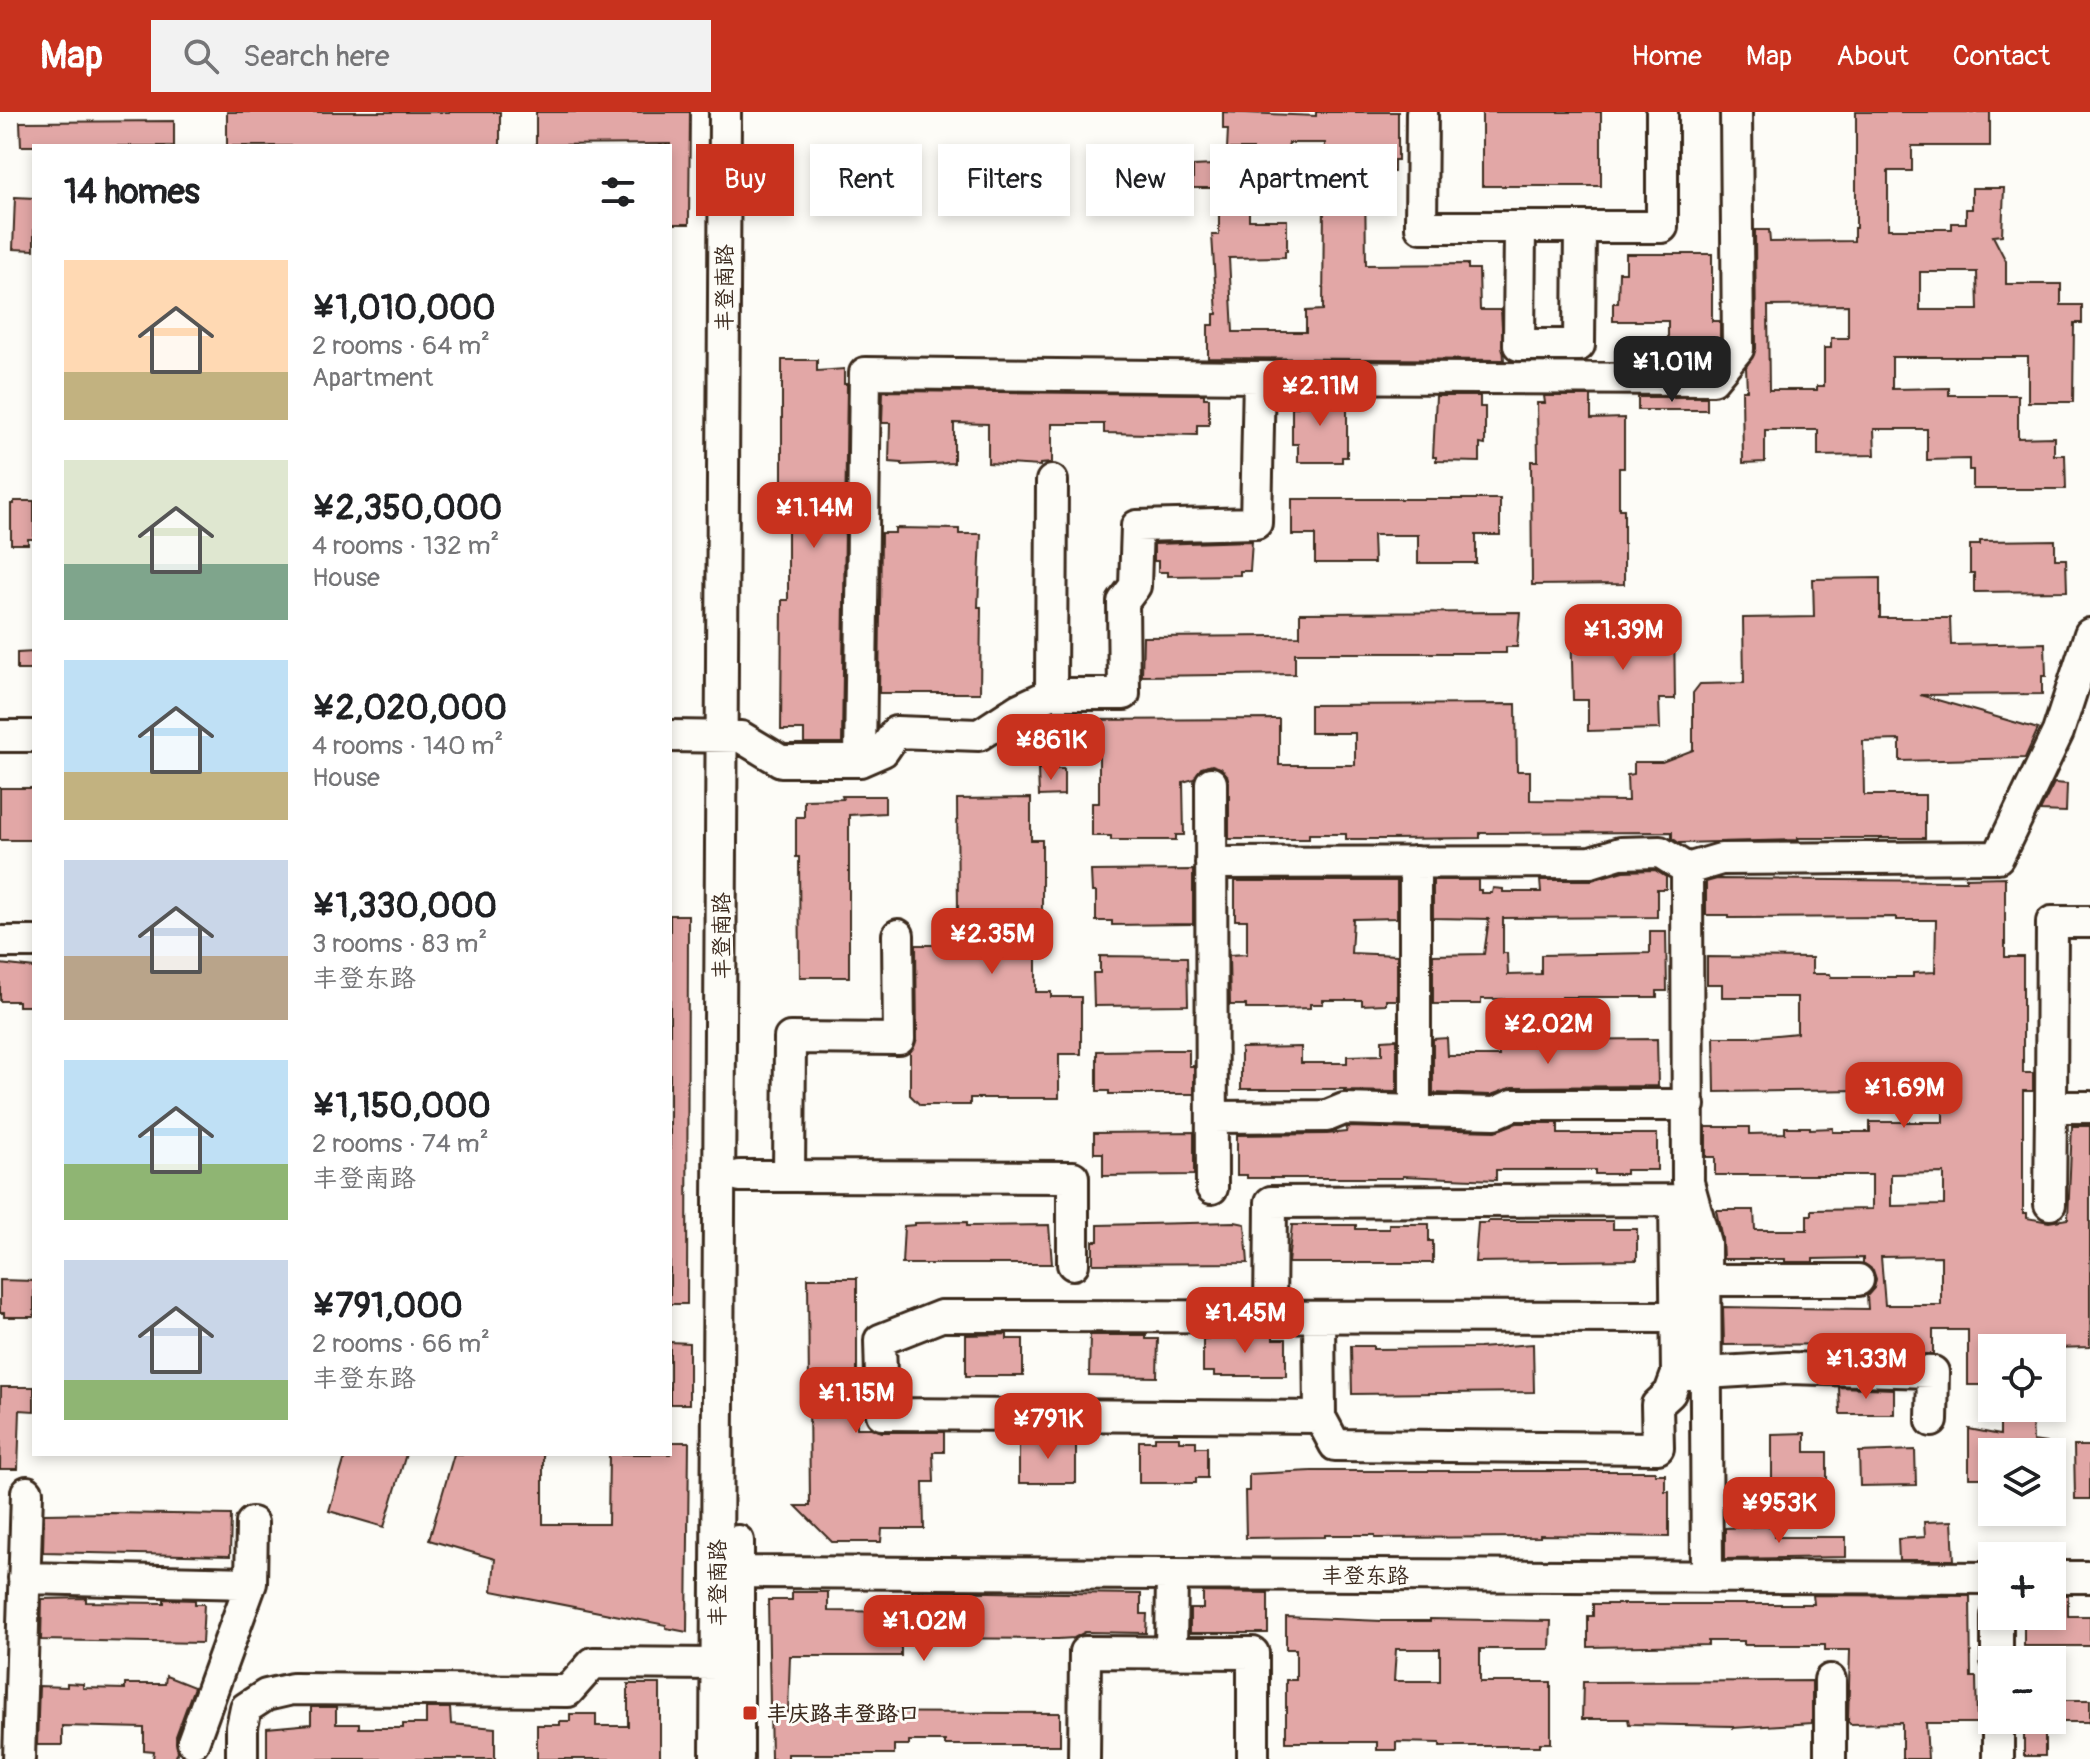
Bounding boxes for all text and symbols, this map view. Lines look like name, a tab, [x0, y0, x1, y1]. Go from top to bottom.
search box	[151, 20, 711, 92]
text: Map	[40, 32, 103, 80]
icon: search	[179, 34, 223, 78]
text: Search here	[243, 38, 390, 75]
text: Home	[1631, 39, 1702, 74]
text: Map	[1746, 39, 1792, 74]
text: About	[1836, 39, 1909, 74]
text: Contact	[1953, 39, 2050, 74]
chip: Buy	[696, 144, 794, 216]
chip: Rent	[810, 144, 922, 216]
chip: Filters	[938, 144, 1070, 216]
chip: New	[1086, 144, 1194, 216]
chip: Apartment	[1210, 144, 1397, 216]
icon: filters	[596, 170, 640, 214]
text: 14 homes	[64, 171, 200, 214]
street label: 丰登南路	[711, 244, 739, 332]
text: ¥1,010,000	[312, 287, 496, 330]
icon: home	[128, 292, 224, 388]
text: 2 rooms · 64 m²	[312, 330, 490, 362]
pin: ¥1.01M	[1607, 336, 1737, 404]
text: ¥1.01M	[1632, 346, 1712, 378]
pin: ¥2.11M	[1255, 360, 1385, 428]
text: Apartment	[312, 362, 433, 394]
text: ¥2.11M	[1281, 370, 1359, 402]
pin: ¥1.14M	[749, 482, 879, 550]
text: ¥2,350,000	[312, 487, 502, 530]
icon: home	[128, 492, 224, 588]
text: ¥1.14M	[775, 492, 853, 524]
text: 4 rooms · 132 m²	[312, 530, 500, 562]
text: House	[312, 562, 380, 594]
pin: ¥1.39M	[1558, 604, 1688, 672]
text: ¥1.39M	[1583, 614, 1663, 646]
text: ¥2,020,000	[312, 687, 507, 730]
icon: home	[128, 692, 224, 788]
pin: ¥861K	[995, 714, 1107, 782]
text: ¥861K	[1015, 724, 1087, 756]
text: 4 rooms · 140 m²	[312, 730, 503, 762]
text: House	[312, 762, 380, 794]
text: ¥1,330,000	[312, 885, 497, 928]
icon: home	[128, 892, 224, 988]
street label: 丰登南路	[708, 892, 736, 980]
pin: ¥2.35M	[927, 908, 1057, 976]
text: ¥2.35M	[949, 918, 1035, 950]
text: 3 rooms · 83 m²	[312, 928, 487, 960]
text: 丰登东路	[312, 963, 416, 995]
pin: ¥2.02M	[1483, 998, 1613, 1066]
text: ¥2.02M	[1503, 1008, 1593, 1040]
pin: ¥1.69M	[1839, 1062, 1969, 1130]
text: ¥1.69M	[1863, 1072, 1945, 1104]
text: ¥1,150,000	[312, 1085, 491, 1128]
icon: home	[128, 1092, 224, 1188]
text: 2 rooms · 74 m²	[312, 1128, 489, 1160]
text: 丰登南路	[312, 1163, 416, 1195]
text: ¥791,000	[312, 1285, 463, 1328]
pin: ¥1.45M	[1180, 1287, 1310, 1355]
icon: home	[128, 1292, 224, 1388]
text: ¥1.45M	[1204, 1297, 1286, 1329]
text: 2 rooms · 66 m²	[312, 1328, 490, 1360]
pin: ¥1.33M	[1801, 1333, 1931, 1401]
map controls	[1978, 1334, 2066, 1734]
button: locate	[1978, 1334, 2066, 1422]
text: ¥1.33M	[1825, 1343, 1907, 1375]
text: 丰登东路	[312, 1363, 416, 1395]
pin: ¥1.15M	[791, 1367, 921, 1435]
text: ¥1.15M	[818, 1377, 894, 1409]
pin: ¥791K	[992, 1393, 1104, 1461]
text: ¥791K	[1012, 1403, 1084, 1435]
button: layers	[1978, 1438, 2066, 1526]
pin: ¥953K	[1723, 1477, 1835, 1545]
text: ¥953K	[1741, 1487, 1817, 1519]
street label: 丰登南路	[704, 1539, 732, 1627]
button: +	[1978, 1542, 2066, 1630]
street label: 丰登东路	[1321, 1562, 1409, 1590]
pin: ¥1.02M	[859, 1595, 989, 1663]
text: ¥1.02M	[882, 1605, 966, 1637]
button: −	[1978, 1646, 2066, 1734]
place label: 丰庆路丰登路口	[766, 1700, 920, 1728]
marker: 丰庆路丰登路口	[741, 1704, 759, 1722]

